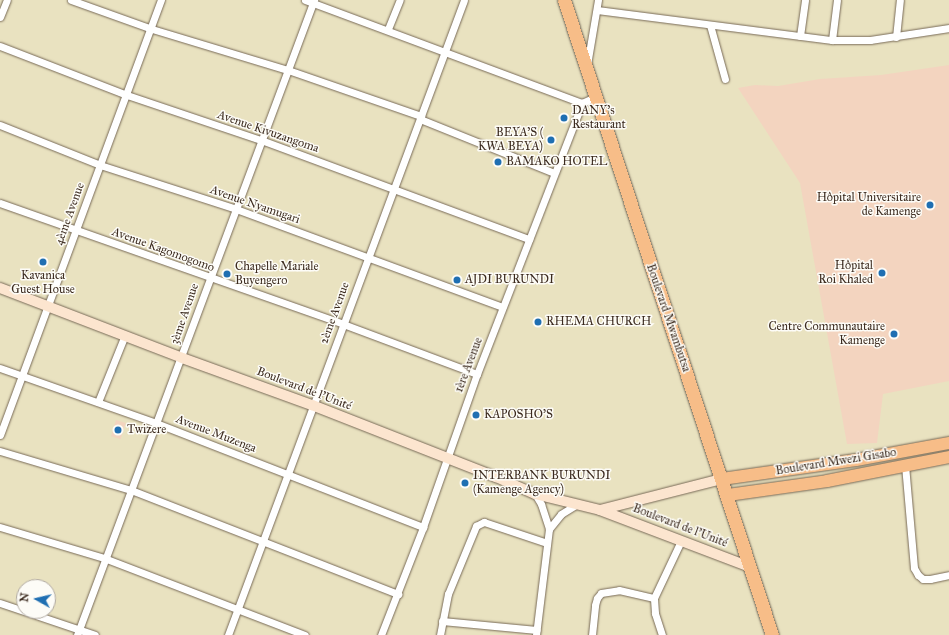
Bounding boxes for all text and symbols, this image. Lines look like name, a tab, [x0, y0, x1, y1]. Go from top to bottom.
place label: DANY's Restaurant	[572, 104, 626, 132]
street label: Avenue Kivuzangoma	[215, 108, 321, 156]
marker: DANY's Restaurant	[559, 113, 569, 123]
place label: BEYA'S ( KWA BEYA)	[478, 126, 543, 154]
marker: BEYA'S ( KWA BEYA)	[546, 135, 556, 145]
place label: BAMAKO HOTEL	[506, 155, 607, 169]
marker: BAMAKO HOTEL	[493, 157, 503, 167]
street label: 4ème Avenue	[52, 181, 88, 247]
street label: Avenue Nyamugari	[208, 183, 302, 227]
place label: Hôpital Universitaire de Kamenge	[817, 191, 921, 219]
marker: Hôpital Universitaire de Kamenge	[924, 199, 936, 211]
street label: Avenue Kagomogomo	[110, 225, 216, 275]
marker: Kavanica Guest House	[38, 257, 48, 267]
place label: Hôpital Roi Khaled	[818, 259, 873, 287]
place label: Chapelle Mariale Buyengero	[235, 260, 318, 288]
street label: Boulevard Mwambutsa	[643, 262, 693, 374]
marker: Hôpital Roi Khaled	[876, 267, 888, 279]
place label: Kavanica Guest House	[11, 269, 75, 297]
marker: Chapelle Mariale Buyengero	[222, 269, 232, 279]
place label: AJDI BURUNDI	[465, 273, 554, 287]
marker: AJDI BURUNDI	[452, 275, 462, 285]
street label: 2ème Avenue	[317, 280, 353, 346]
street label: 3ème Avenue	[168, 282, 202, 346]
place label: RHEMA CHURCH	[546, 315, 651, 329]
marker: RHEMA CHURCH	[533, 317, 543, 327]
place label: Centre Communautaire Kamenge	[768, 320, 885, 348]
marker: Centre Communautaire Kamenge	[888, 328, 900, 340]
street label: 1ère Avenue	[452, 335, 486, 395]
street label: Boulevard de l'Unité	[255, 364, 353, 414]
place label: KAPOSHO'S	[484, 408, 553, 422]
marker: KAPOSHO'S	[471, 410, 481, 420]
street label: Avenue Muzenga	[174, 412, 258, 456]
place label: Twizere	[127, 423, 166, 437]
marker: Twizere	[112, 424, 124, 436]
street label: Boulevard Mwezi Gisabo	[774, 445, 898, 479]
place label: INTERBANK BURUNDI (Kamenge Agency)	[473, 469, 610, 497]
marker: INTERBANK BURUNDI (Kamenge Agency)	[460, 478, 470, 488]
street label: Boulevard de l'Unité	[631, 501, 729, 551]
north arrow	[16, 579, 56, 619]
text: N	[18, 592, 32, 603]

